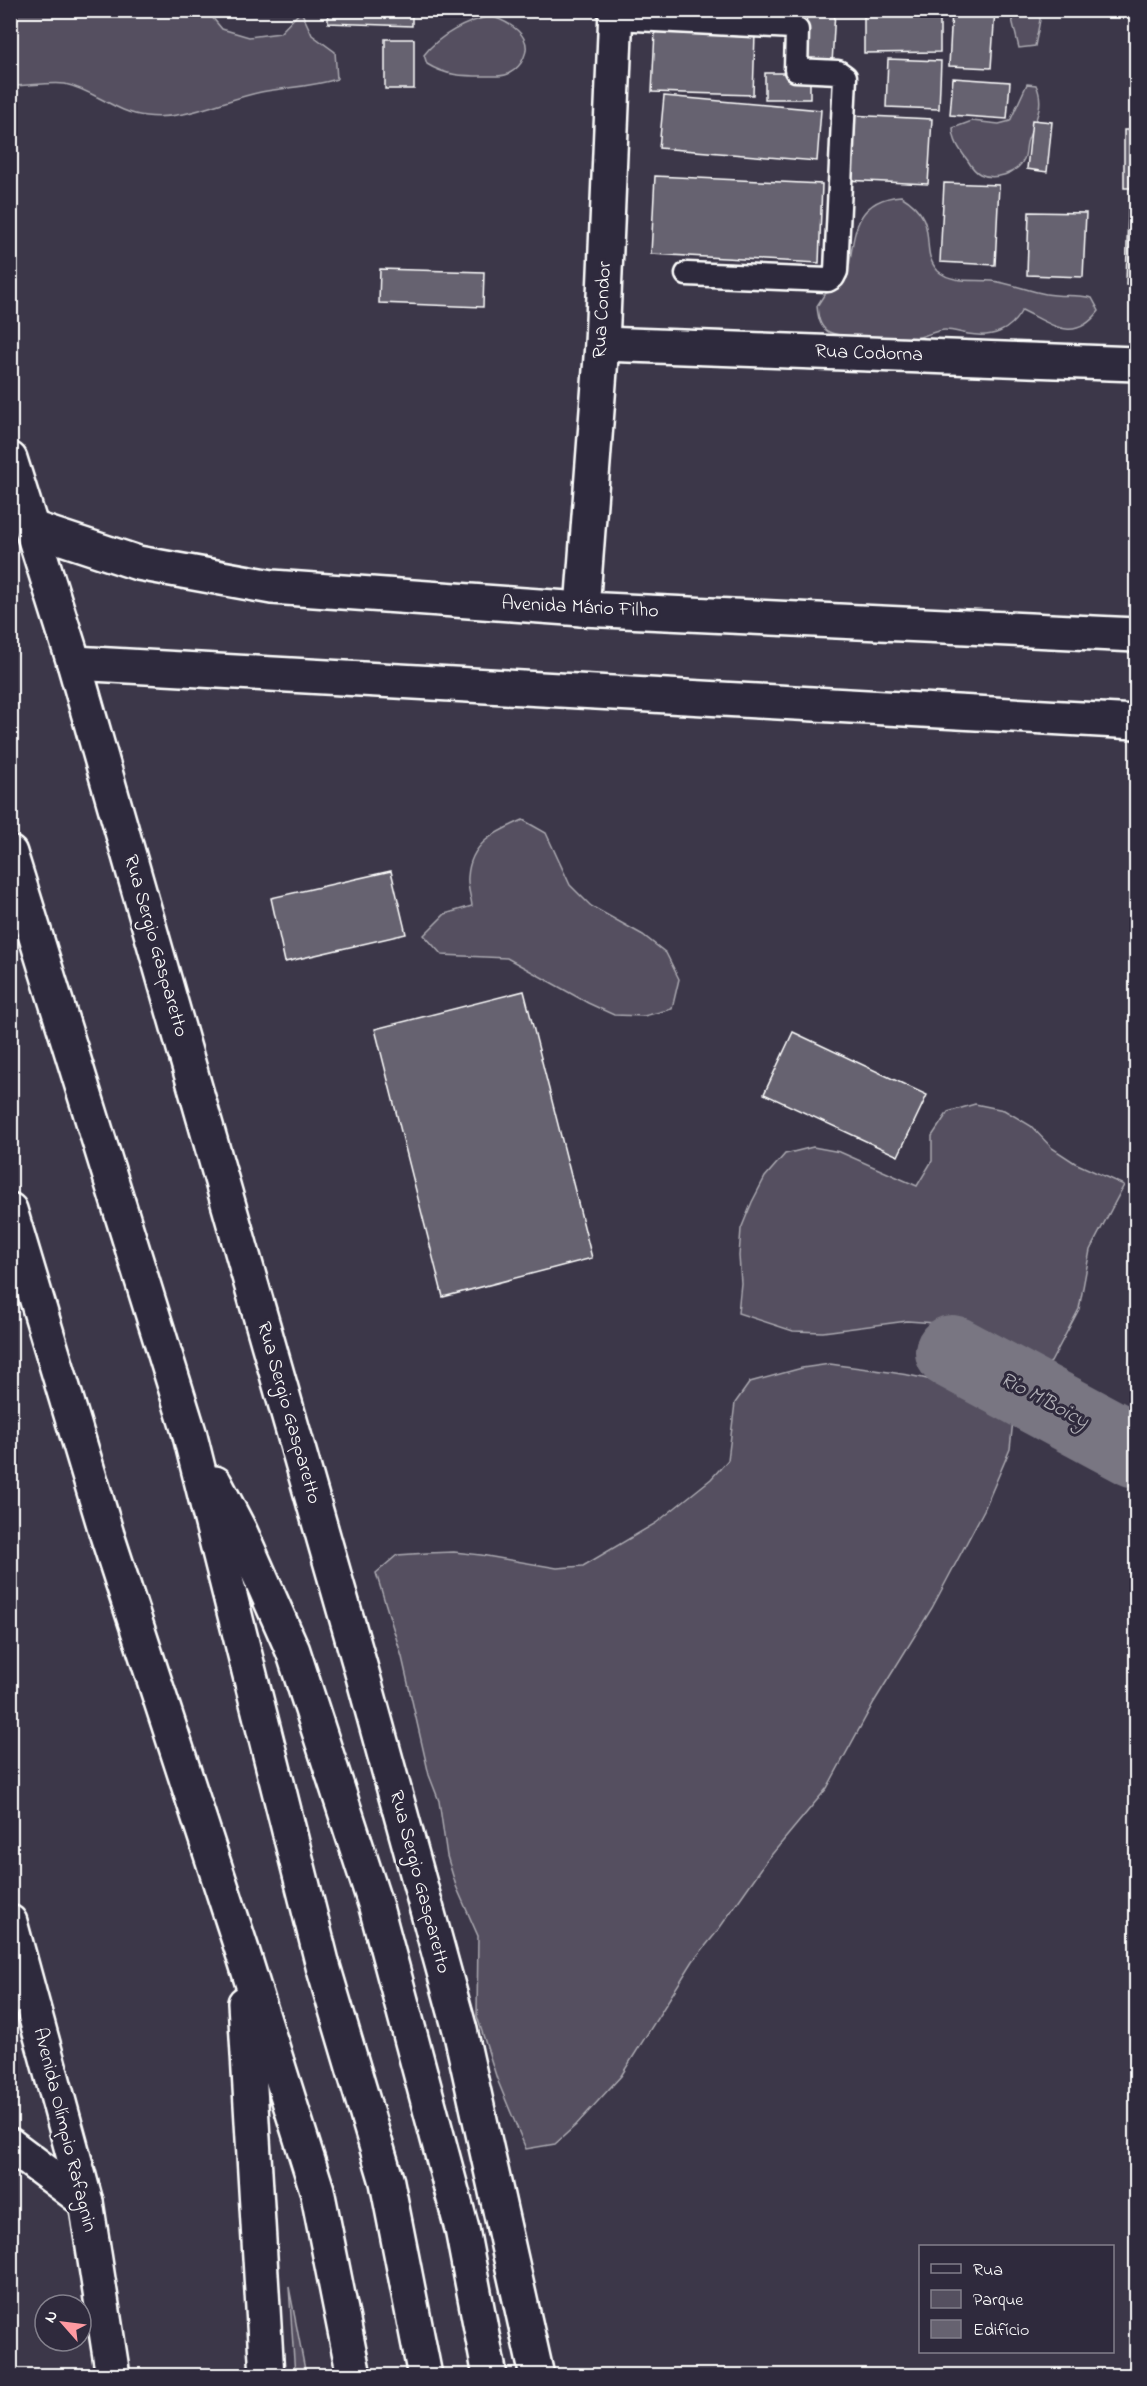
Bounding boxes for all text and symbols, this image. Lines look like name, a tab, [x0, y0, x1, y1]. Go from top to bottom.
street label: Rua Condor	[586, 260, 620, 359]
street label: Rua Codorna	[814, 338, 924, 370]
street label: Avenida Mário Filho	[501, 589, 659, 627]
street label: Rua Sergio Gasparetto	[114, 851, 195, 1041]
street label: Rua Sergio Gasparetto	[247, 1318, 328, 1508]
water label: Rio M'Boicy	[994, 1365, 1094, 1437]
street label: Rua Sergio Gasparetto	[380, 1787, 457, 1977]
street label: Avenida Olímpio Rafagnin	[24, 2025, 103, 2236]
legend	[919, 2245, 1114, 2353]
text: Rua	[973, 2258, 1003, 2284]
text: Parque	[973, 2288, 1024, 2314]
north arrow	[33, 2293, 93, 2353]
text: N	[38, 2306, 65, 2327]
text: Edifício	[973, 2318, 1029, 2344]

